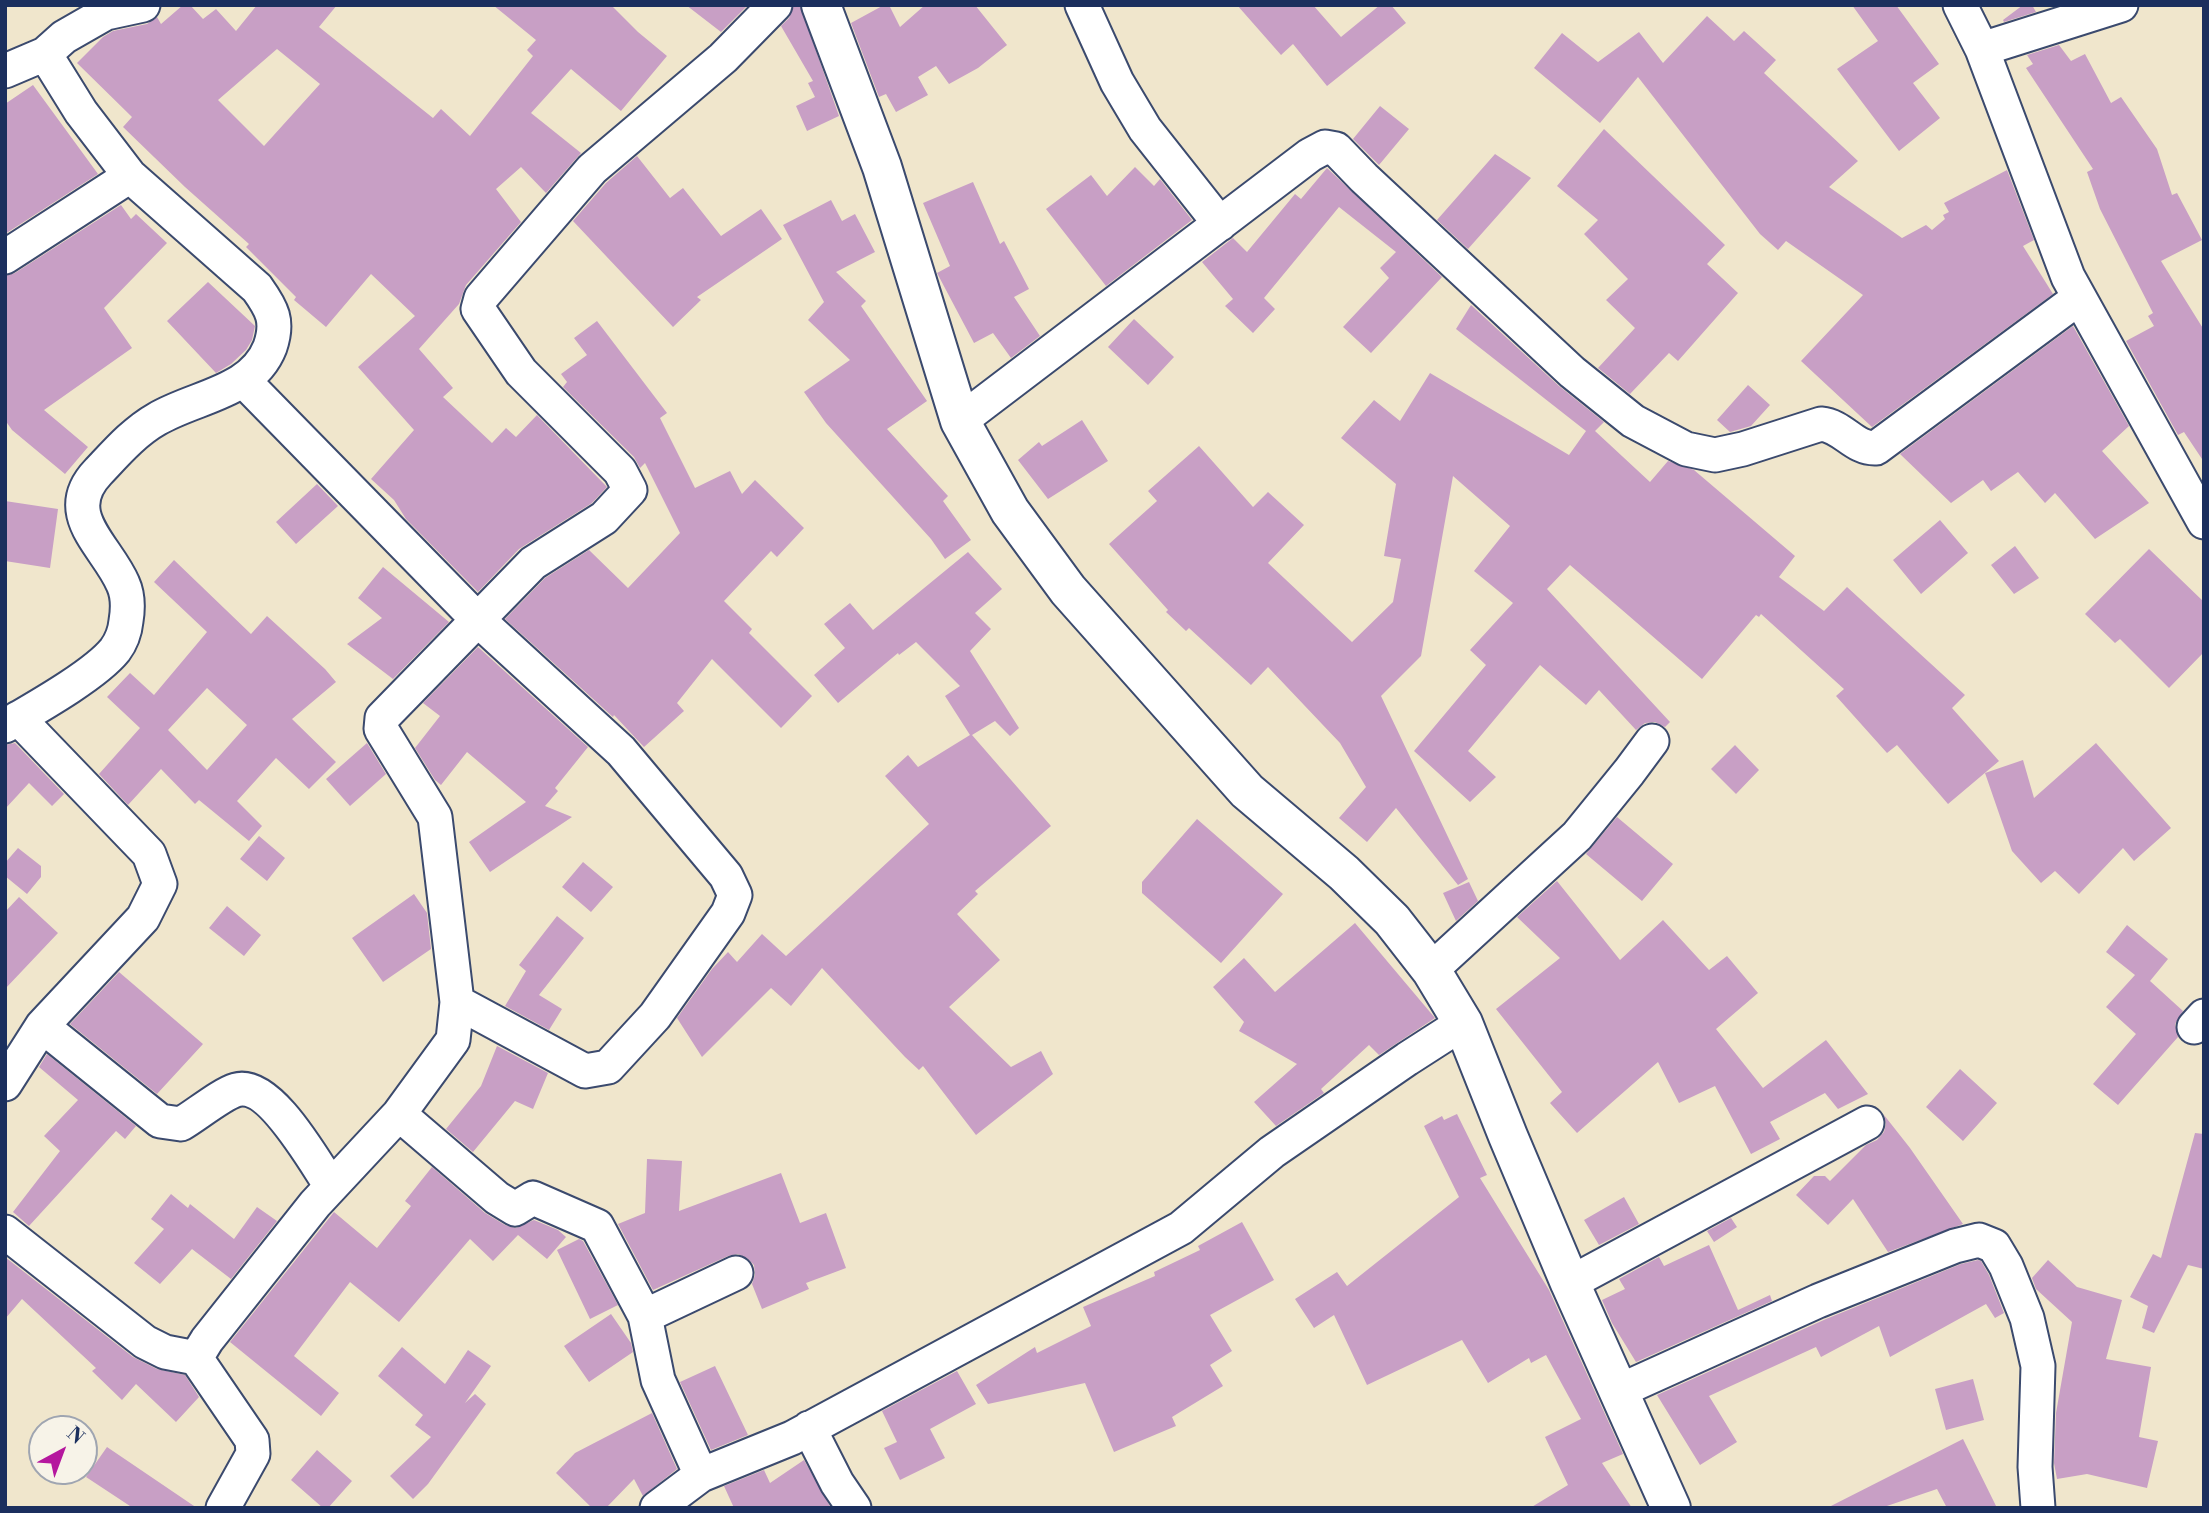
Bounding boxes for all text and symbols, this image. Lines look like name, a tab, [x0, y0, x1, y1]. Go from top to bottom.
north arrow	[28, 1415, 98, 1485]
text: N	[62, 1422, 89, 1450]

